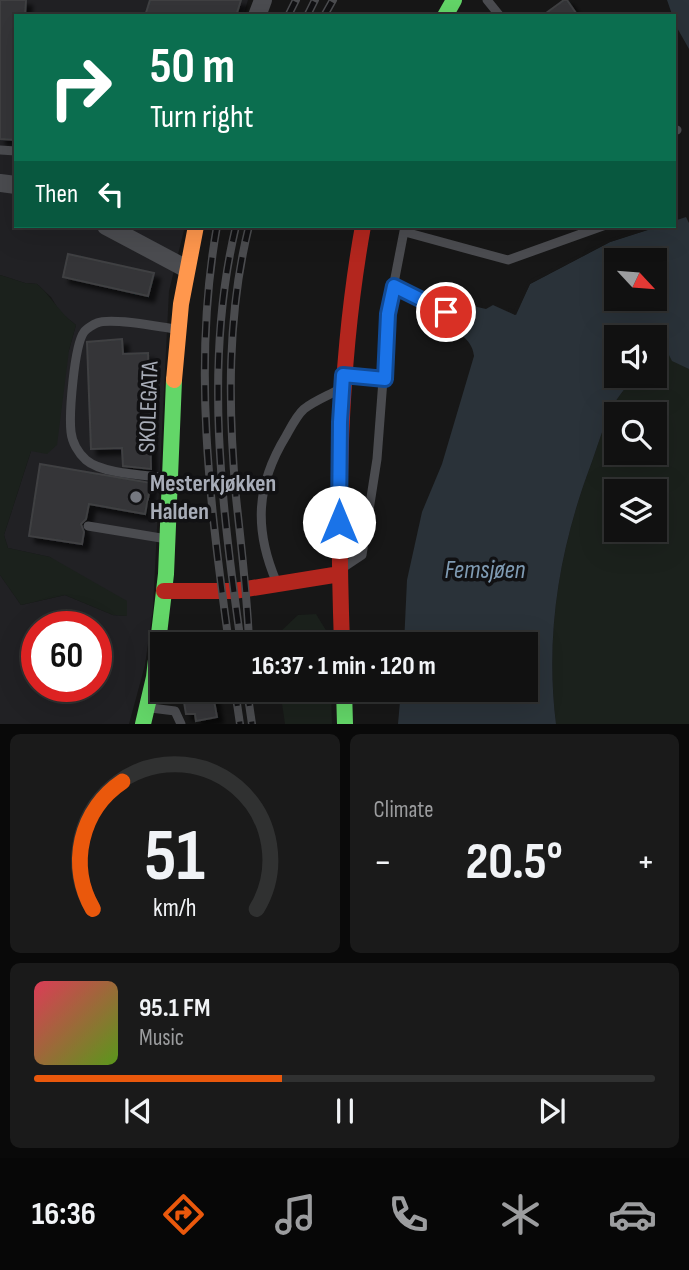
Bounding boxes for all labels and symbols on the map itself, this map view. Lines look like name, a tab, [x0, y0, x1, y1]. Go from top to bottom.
north arrow	[604, 248, 667, 312]
pin	[416, 282, 476, 342]
street label: SKOLEGATA	[132, 360, 165, 453]
place label: Mesterkjøkken Halden	[150, 469, 276, 526]
position arrow	[302, 485, 376, 559]
marker: Mesterkjøkken Halden	[128, 489, 144, 505]
water label: Femsjøen	[445, 555, 526, 586]
speed limit sign: 60	[21, 611, 112, 702]

